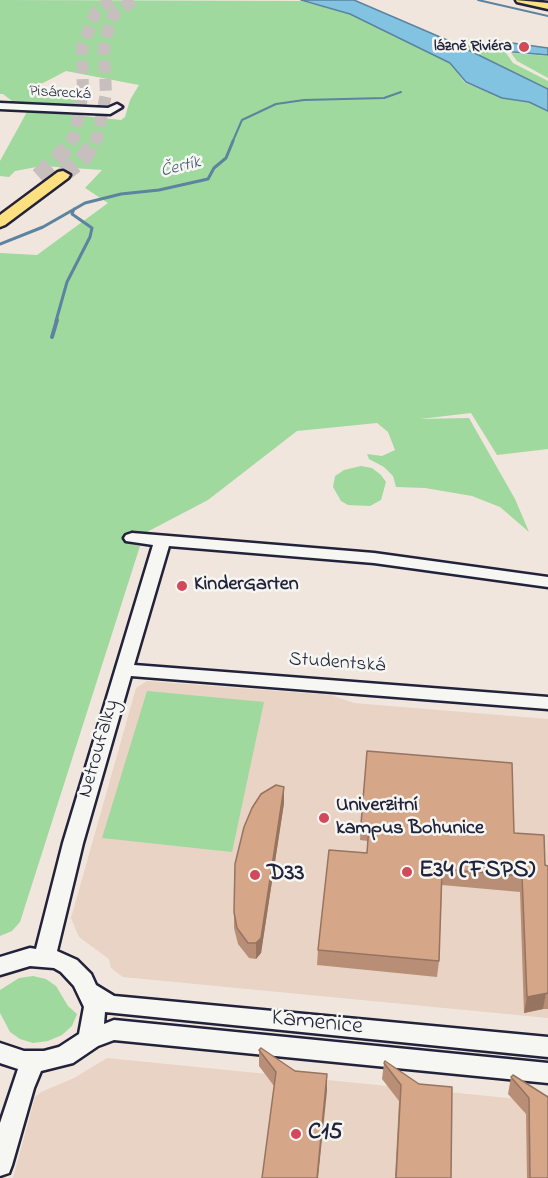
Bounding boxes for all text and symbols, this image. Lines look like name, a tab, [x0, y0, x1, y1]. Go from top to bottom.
place label: lázně Riviéra	[434, 37, 512, 57]
marker: lázně Riviéra	[517, 40, 531, 54]
street label: Pisárecká	[29, 83, 91, 105]
water label: Čertík	[159, 153, 203, 183]
place label: KinderGarten	[194, 574, 299, 598]
marker: KinderGarten	[175, 579, 189, 593]
street label: Studentská	[288, 649, 386, 679]
street label: Netroufalky	[75, 697, 125, 801]
place label: Univerzitní kampus Bohunice	[336, 795, 484, 842]
marker: Univerzitní kampus Bohunice	[317, 811, 331, 825]
place label: E34 (FSPS)	[419, 858, 535, 886]
place label: D33	[267, 861, 304, 889]
marker: E34 (FSPS)	[400, 865, 414, 879]
marker: D33	[248, 868, 262, 882]
street label: Kamenice	[270, 1005, 364, 1043]
place label: C15	[308, 1120, 343, 1148]
marker: C15	[289, 1127, 303, 1141]

